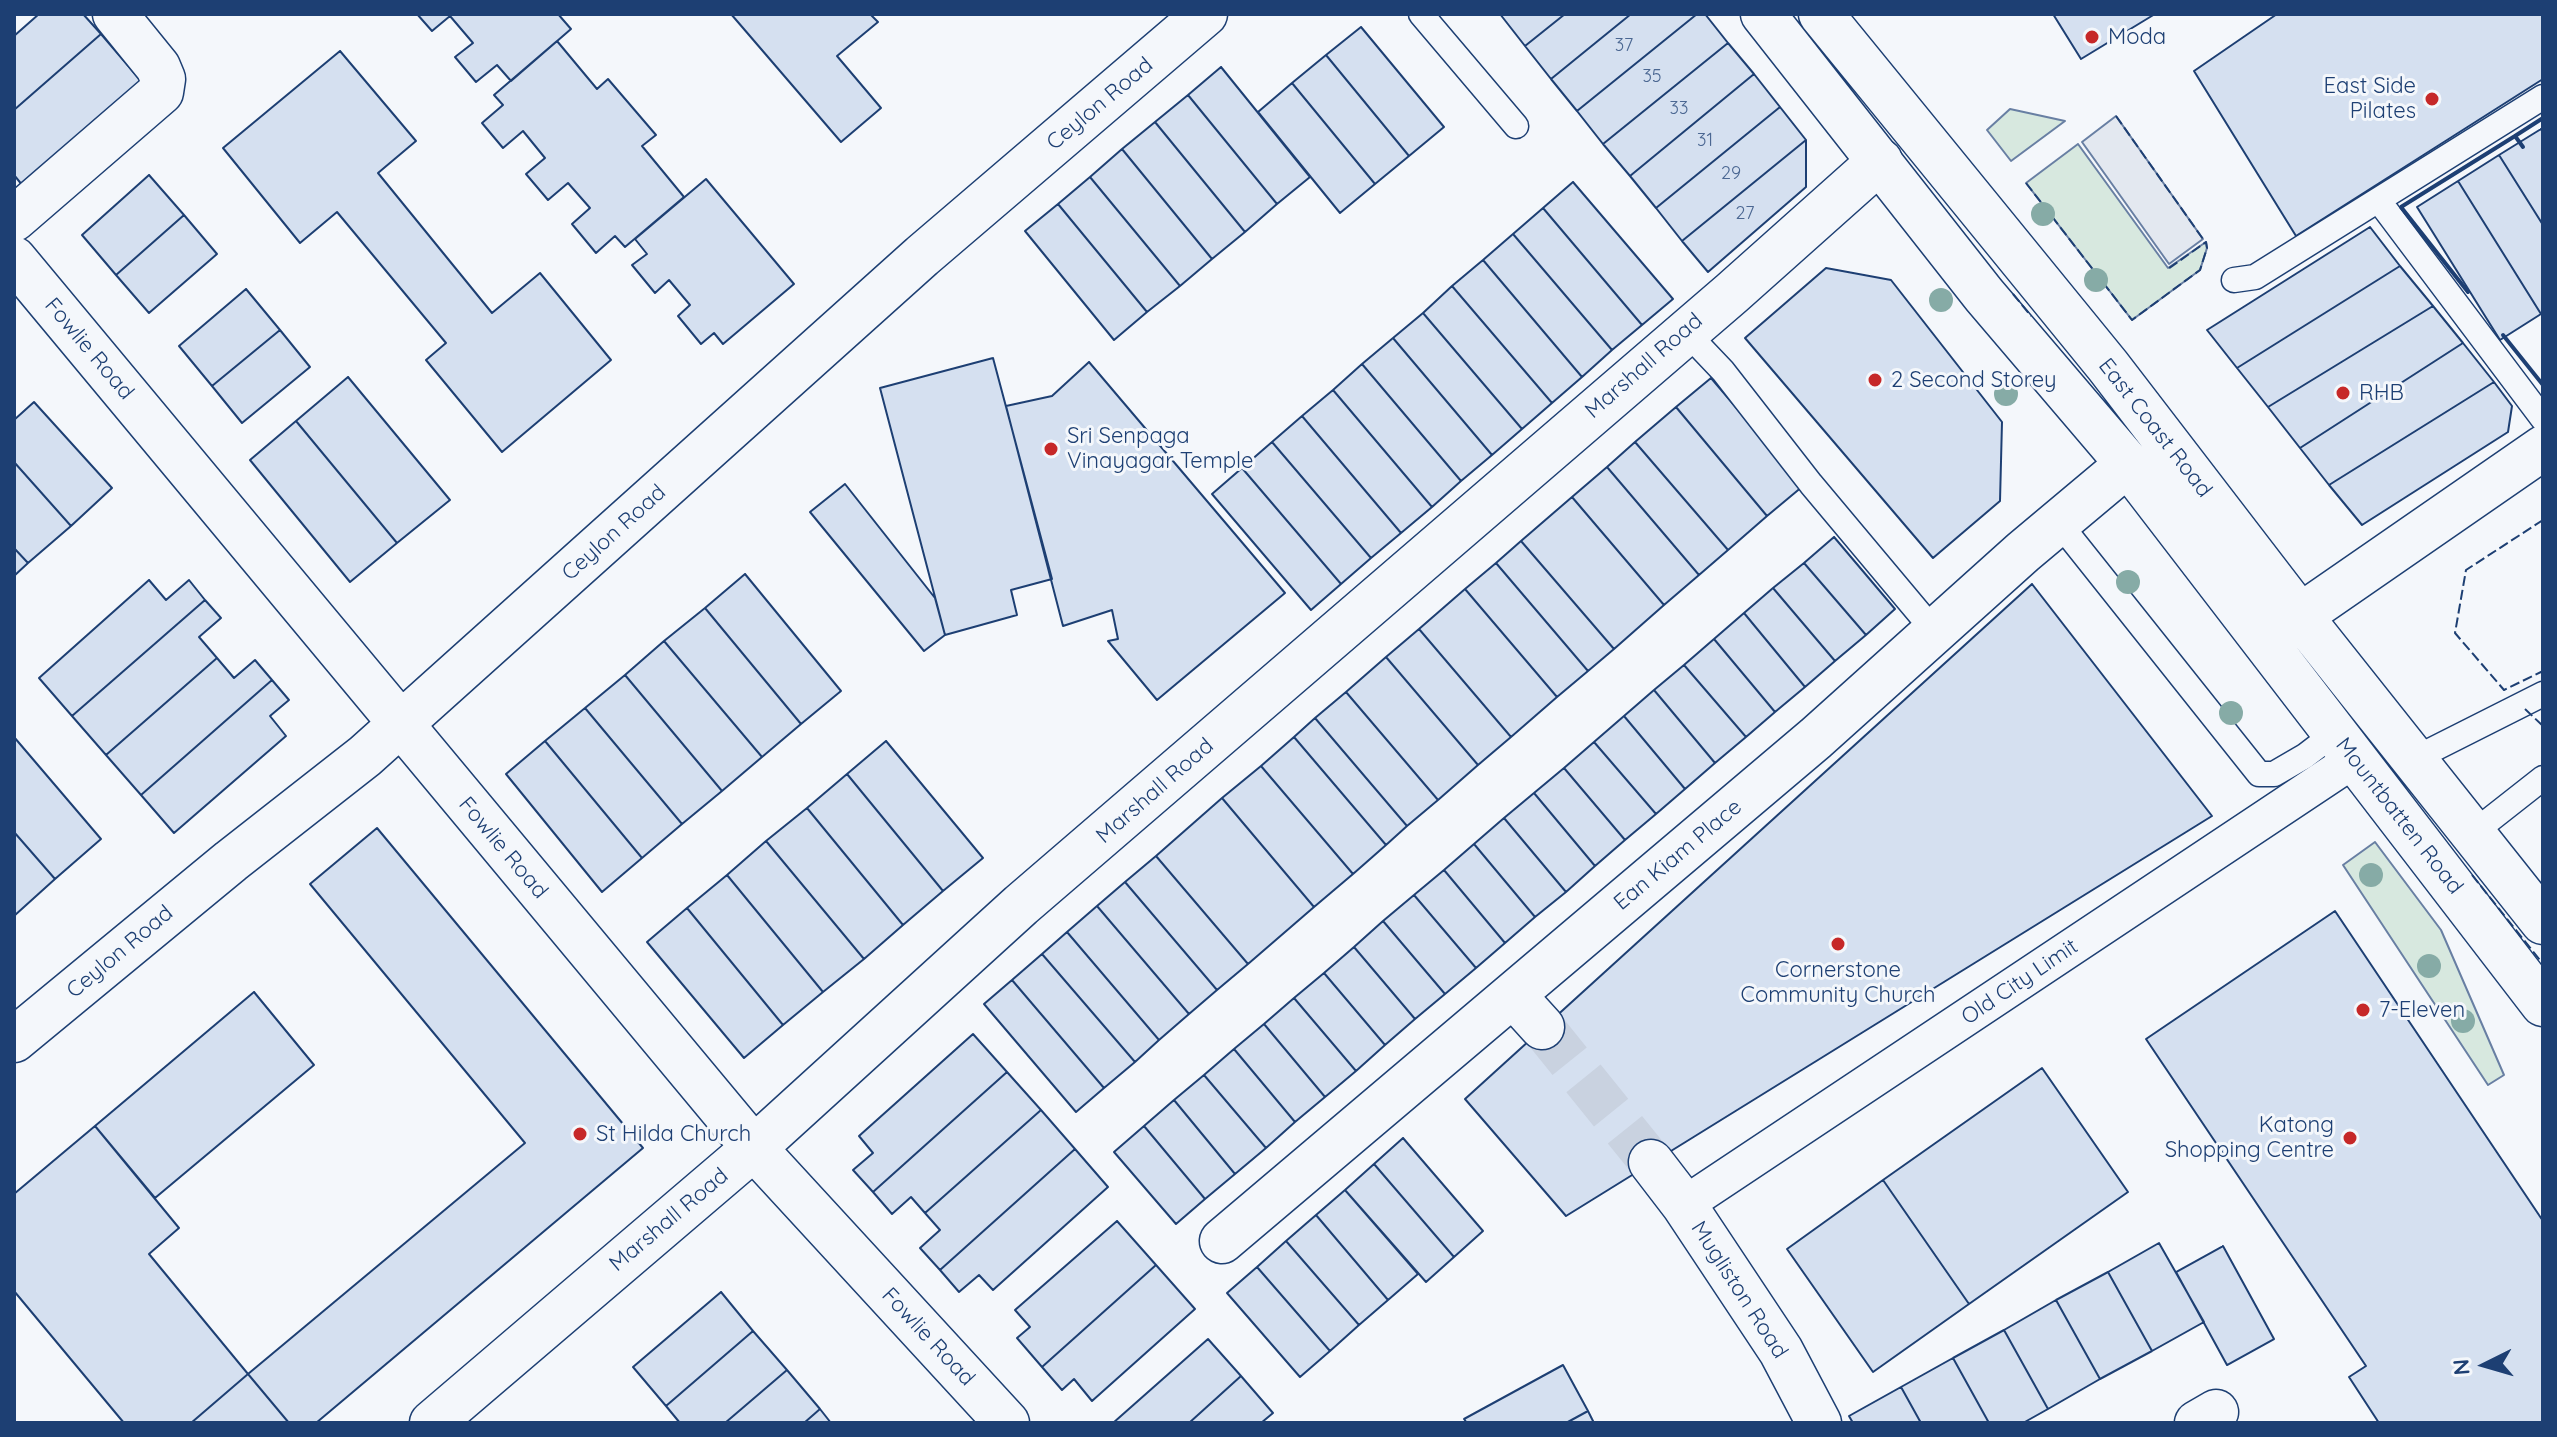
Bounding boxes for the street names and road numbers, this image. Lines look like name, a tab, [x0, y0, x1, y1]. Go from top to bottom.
street label: Ceylon Road	[1041, 52, 1159, 156]
street label: Fowlie Road	[39, 293, 139, 405]
street label: Marshall Road	[1580, 308, 1708, 424]
street label: East Coast Road	[2093, 353, 2217, 503]
street label: Ceylon Road	[557, 479, 671, 587]
street label: Mountbatten Road	[2330, 732, 2468, 900]
street label: Marshall Road	[1091, 733, 1219, 849]
street label: Fowlie Road	[453, 792, 553, 904]
street label: Ean Kiam Place	[1609, 794, 1747, 916]
street label: Ceylon Road	[61, 900, 179, 1004]
street label: Old City Limit	[1957, 933, 2083, 1031]
street label: Marshall Road	[604, 1163, 734, 1277]
street label: Mugliston Road	[1685, 1216, 1793, 1364]
street label: Fowlie Road	[876, 1282, 980, 1392]

